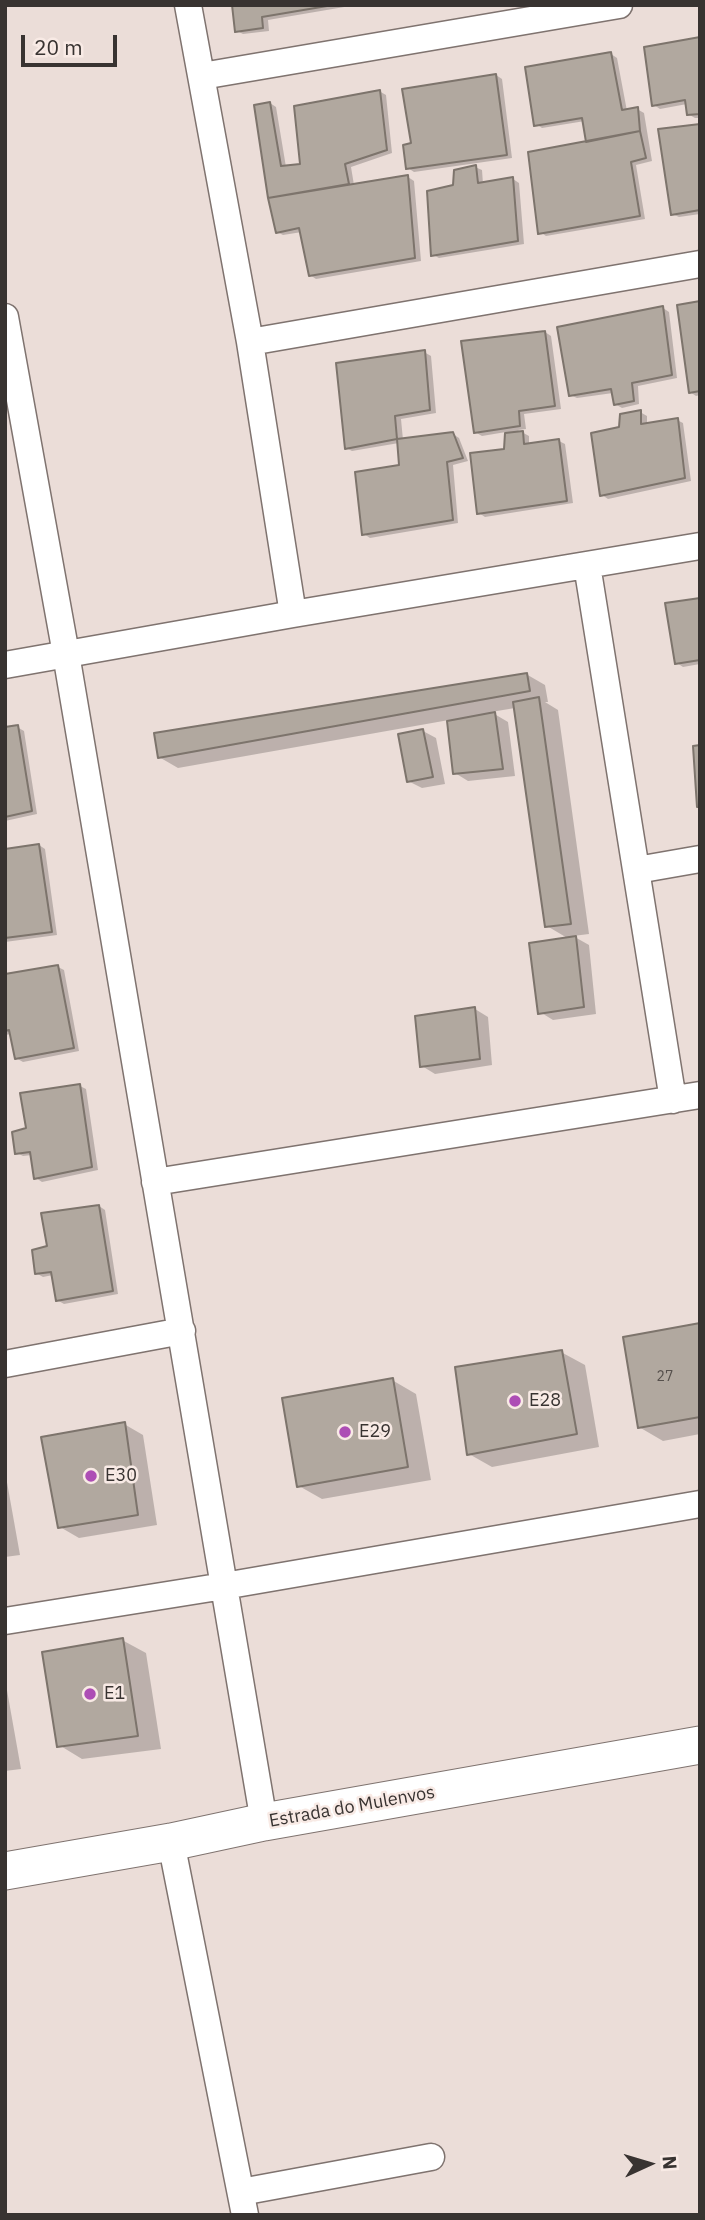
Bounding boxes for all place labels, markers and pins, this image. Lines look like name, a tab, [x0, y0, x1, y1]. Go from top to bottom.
place label: E28	[529, 1390, 561, 1412]
marker: E28	[507, 1393, 523, 1409]
place label: E29	[359, 1421, 391, 1443]
marker: E29	[337, 1424, 353, 1440]
place label: E30	[105, 1465, 137, 1487]
marker: E30	[83, 1468, 99, 1484]
place label: E1	[104, 1683, 125, 1705]
marker: E1	[82, 1686, 98, 1702]

